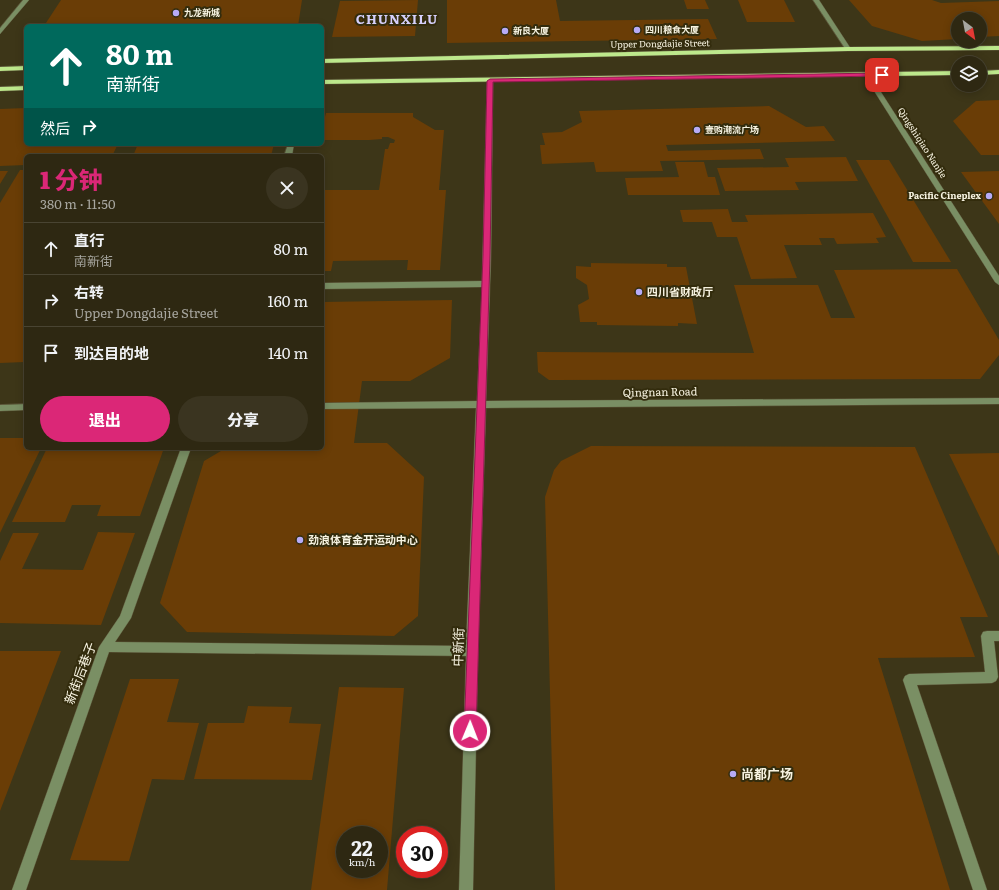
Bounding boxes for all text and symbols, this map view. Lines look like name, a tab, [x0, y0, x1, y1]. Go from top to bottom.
place label: 九龙新城	[184, 5, 220, 19]
marker: 九龙新城	[171, 8, 181, 18]
district label: CHUNXILU	[356, 9, 438, 28]
north arrow	[951, 12, 987, 48]
map controls	[951, 12, 987, 92]
place label: 四川粮食大厦	[645, 22, 699, 36]
place label: 新良大厦	[513, 23, 549, 37]
marker: 四川粮食大厦	[632, 25, 642, 35]
marker: 新良大厦	[500, 26, 510, 36]
text: 80 m	[106, 32, 173, 74]
street label: Upper Dongdajie Street	[610, 35, 710, 51]
icon: ahead	[40, 40, 92, 92]
button: layers	[951, 56, 987, 92]
pin	[865, 58, 899, 92]
icon: arrive	[871, 64, 893, 86]
text: 南新街	[106, 70, 160, 97]
street label: Qingshiqiao Nanjie	[895, 104, 951, 181]
text: 然后	[40, 116, 70, 139]
icon: right	[78, 116, 100, 138]
place label: 壹购潮流广场	[705, 122, 759, 136]
marker: 壹购潮流广场	[692, 125, 702, 135]
text: 1 分钟	[40, 161, 103, 196]
button: close	[266, 167, 308, 209]
place label: Pacific Cineplex	[908, 188, 982, 202]
marker: Pacific Cineplex	[984, 191, 994, 201]
text: 380 m · 11:50	[40, 194, 116, 213]
text: 直行	[74, 228, 104, 251]
text: 80 m	[274, 237, 308, 260]
icon: ahead	[40, 238, 62, 260]
text: 南新街	[74, 251, 113, 270]
text: 右转	[74, 280, 104, 303]
place label: 四川省财政厅	[647, 283, 713, 299]
marker: 四川省财政厅	[634, 287, 644, 297]
text: 160 m	[268, 289, 308, 312]
icon: right	[40, 290, 62, 312]
text: Upper Dongdajie Street	[74, 303, 218, 322]
text: 到达目的地	[74, 341, 149, 364]
text: 140 m	[268, 341, 308, 364]
icon: arrive	[40, 342, 62, 364]
street label: Qingnan Road	[622, 382, 698, 400]
button: 退出	[40, 396, 170, 442]
button: 分享	[178, 396, 308, 442]
place label: 劲浪体育金开运动中心	[308, 531, 418, 547]
marker: 劲浪体育金开运动中心	[295, 535, 305, 545]
street label: 中新街	[447, 627, 468, 667]
street label: 新街后巷子	[59, 639, 100, 707]
position arrow	[449, 710, 491, 752]
place label: 尚都广场	[741, 764, 793, 783]
marker: 尚都广场	[728, 769, 738, 779]
speed limit sign: 30	[396, 826, 448, 878]
text: 22	[351, 832, 373, 862]
text: km/h	[349, 854, 375, 869]

